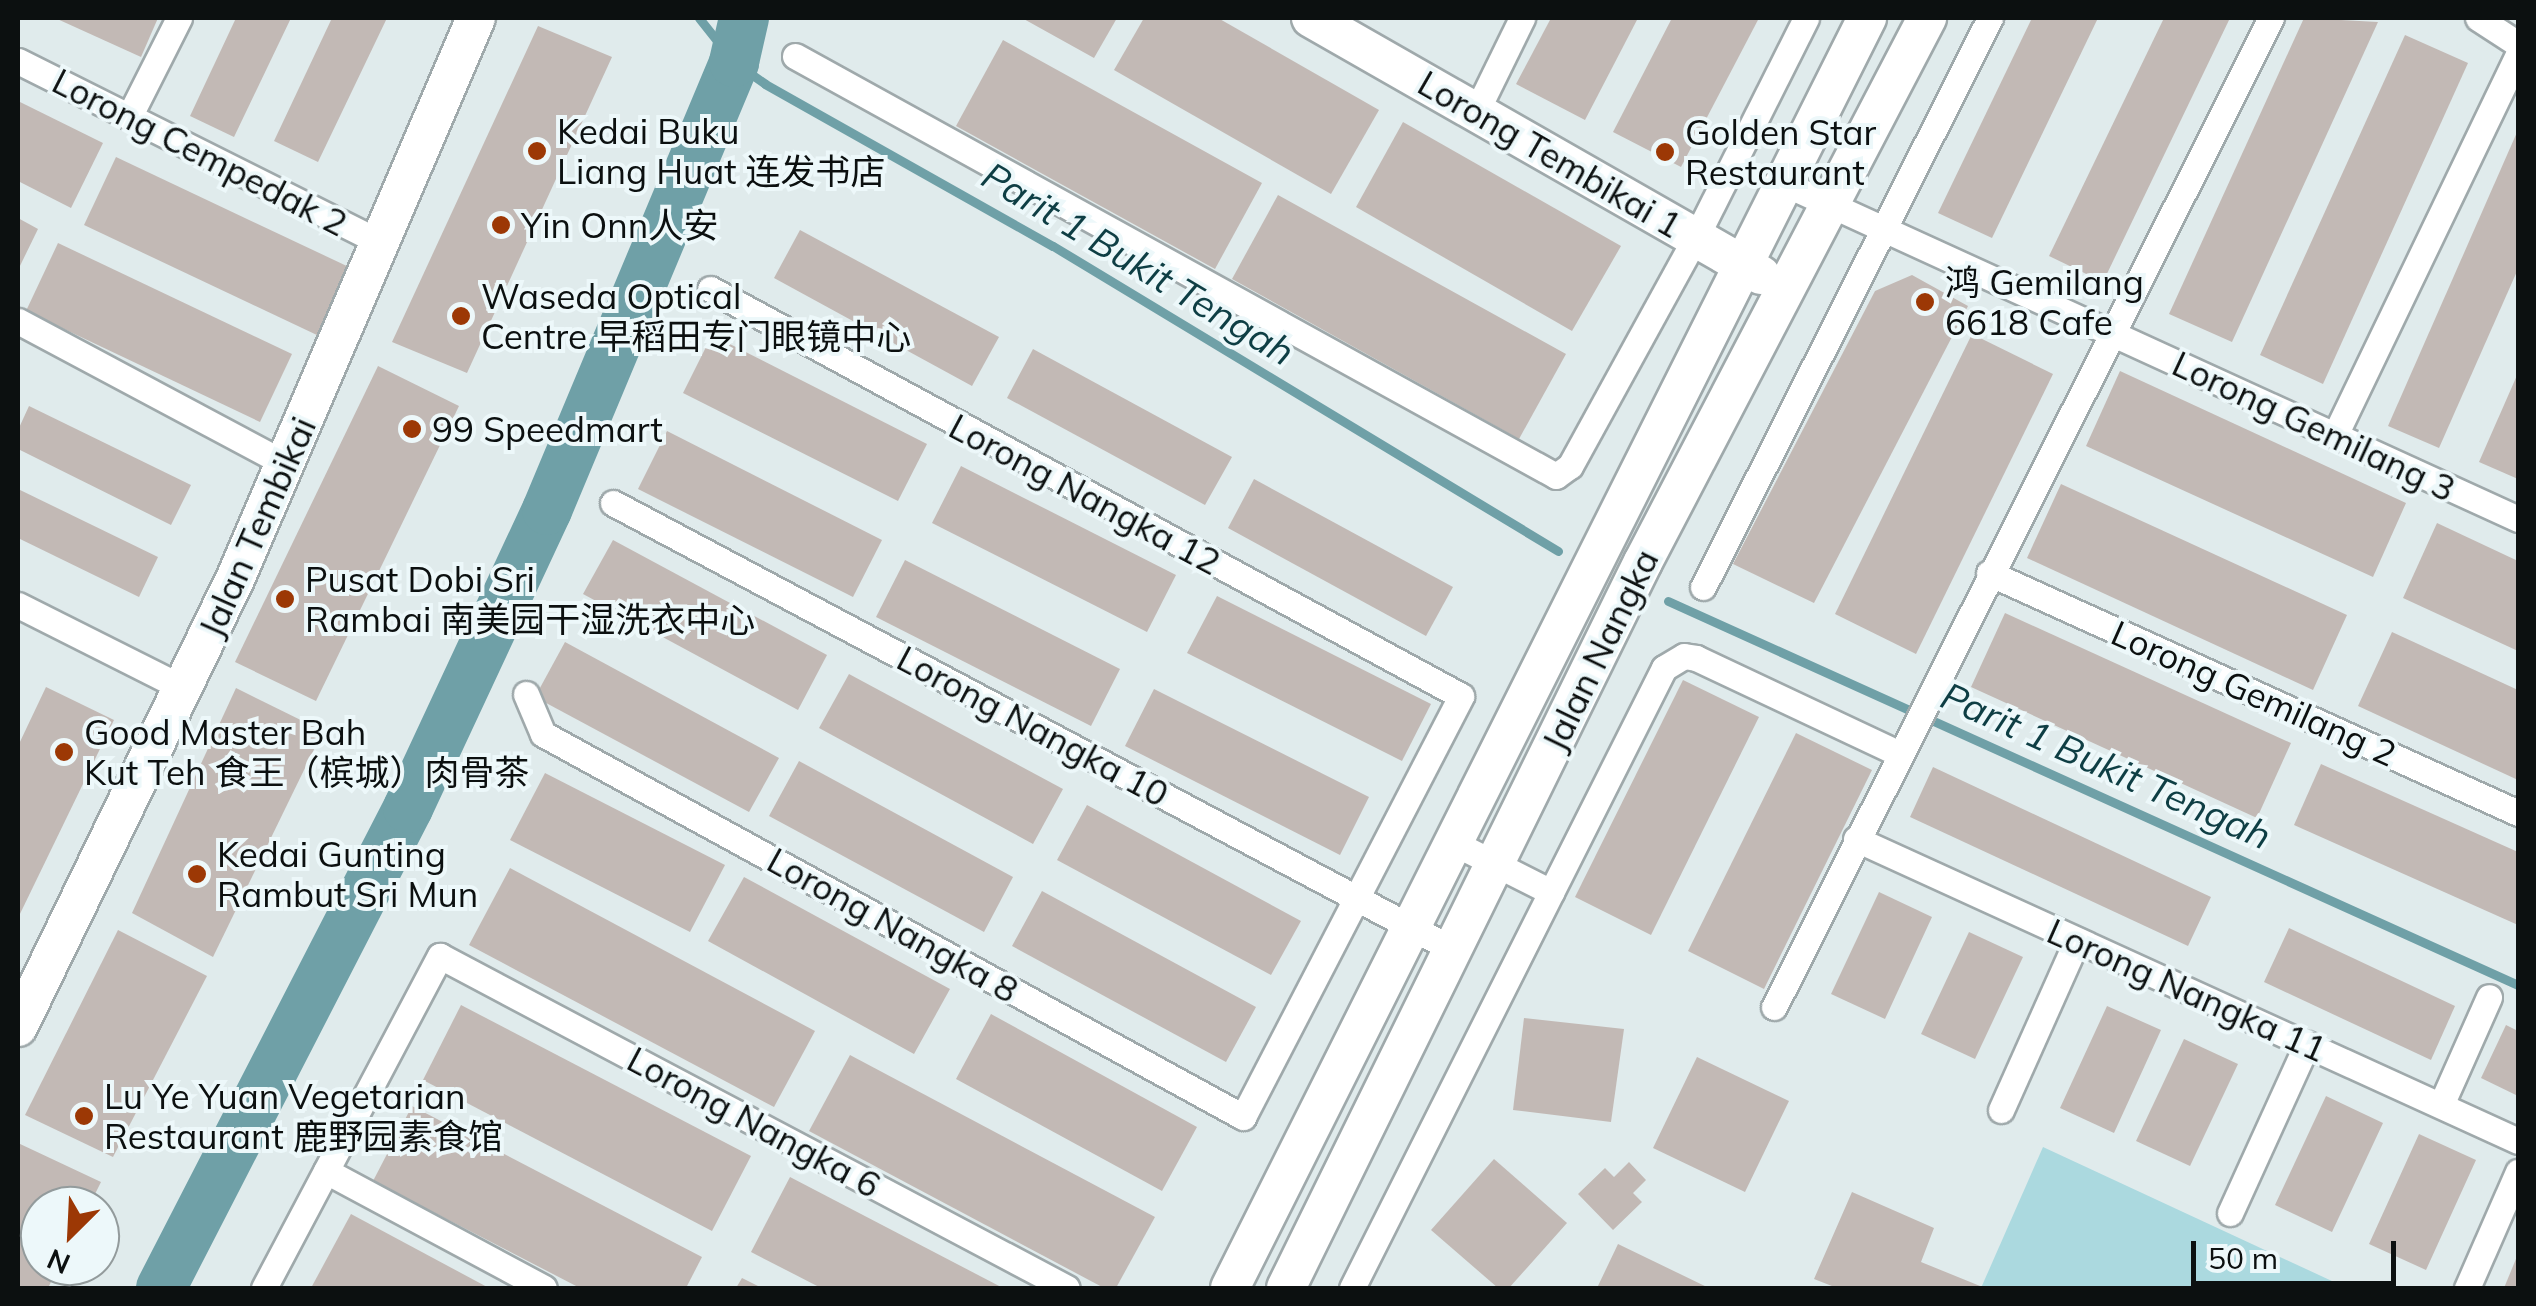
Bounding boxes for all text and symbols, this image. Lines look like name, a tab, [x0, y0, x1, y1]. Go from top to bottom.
street label: Lorong Cempedak 2	[46, 60, 354, 244]
street label: Lorong Tembikai 1	[1411, 62, 1689, 246]
place label: Kedai Buku Liang Huat 连发书店	[557, 110, 886, 192]
place label: Golden Star Restaurant	[1685, 111, 1876, 193]
marker: Kedai Buku Liang Huat 连发书店	[526, 140, 548, 162]
marker: Golden Star Restaurant	[1654, 141, 1676, 163]
water label: Parit 1 Bukit Tengah	[974, 153, 1302, 375]
place label: Yin Onn人安	[521, 204, 718, 246]
marker: Yin Onn人安	[490, 214, 512, 236]
place label: 鸿 Gemilang 6618 Cafe	[1945, 261, 2144, 343]
place label: Waseda Optical Centre 早稻田专门眼镜中心	[481, 275, 911, 357]
marker: 鸿 Gemilang 6618 Cafe	[1914, 291, 1936, 313]
marker: Waseda Optical Centre 早稻田专门眼镜中心	[450, 305, 472, 327]
street label: Lorong Gemilang 3	[2166, 342, 2462, 510]
street label: Lorong Nangka 12	[942, 405, 1228, 583]
place label: 99 Speedmart	[432, 408, 663, 450]
street label: Jalan Tembikai	[190, 411, 324, 643]
marker: 99 Speedmart	[401, 418, 423, 440]
street label: Jalan Nangka	[1533, 542, 1667, 758]
place label: Pusat Dobi Sri Rambai 南美园干湿洗衣中心	[305, 558, 755, 640]
marker: Pusat Dobi Sri Rambai 南美园干湿洗衣中心	[274, 588, 296, 610]
street label: Lorong Gemilang 2	[2105, 611, 2403, 775]
street label: Lorong Nangka 10	[890, 637, 1176, 815]
water label: Parit 1 Bukit Tengah	[1934, 673, 2278, 859]
place label: Good Master Bah Kut Teh 食王（槟城）肉骨茶	[84, 711, 530, 793]
marker: Good Master Bah Kut Teh 食王（槟城）肉骨茶	[53, 741, 75, 763]
place label: Kedai Gunting Rambut Sri Mun	[217, 833, 478, 915]
street label: Lorong Nangka 8	[760, 839, 1026, 1011]
marker: Kedai Gunting Rambut Sri Mun	[186, 863, 208, 885]
street label: Lorong Nangka 11	[2041, 910, 2333, 1070]
street label: Lorong Nangka 6	[621, 1038, 887, 1206]
place label: Lu Ye Yuan Vegetarian Restaurant 鹿野园素食馆	[104, 1075, 503, 1157]
marker: Lu Ye Yuan Vegetarian Restaurant 鹿野园素食馆	[73, 1105, 95, 1127]
north arrow	[20, 1186, 120, 1286]
scale bar	[2196, 1221, 2401, 1283]
text: 50 m	[2208, 1239, 2278, 1277]
text: N	[42, 1242, 75, 1282]

